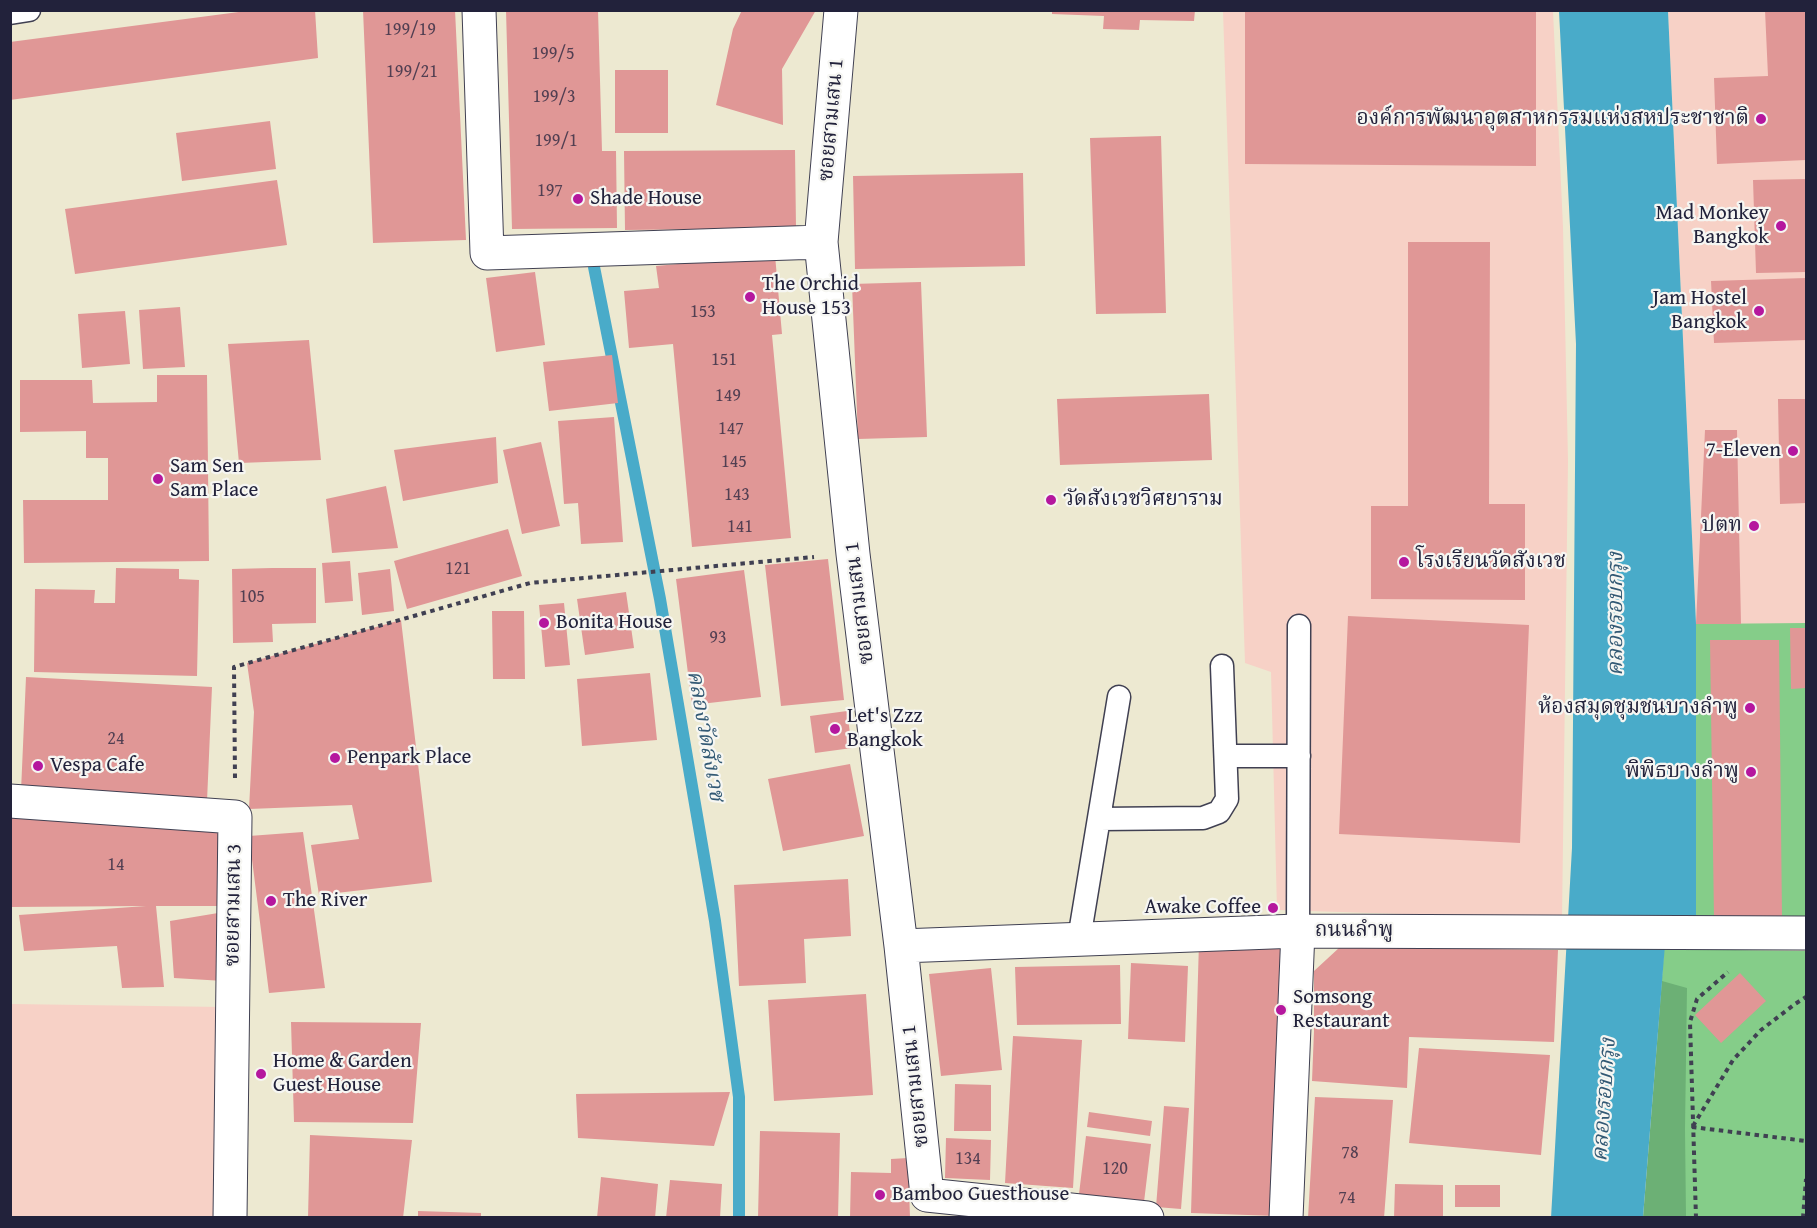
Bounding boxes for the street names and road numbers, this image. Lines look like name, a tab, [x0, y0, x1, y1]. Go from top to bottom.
street label: ซอยสามเสน 1	[814, 58, 850, 182]
street label: ซอยสามเสน 1	[840, 540, 880, 666]
street label: ซอยสามเสน 3	[220, 843, 248, 967]
street label: ถนนลำพู	[1315, 918, 1393, 944]
street label: ซอยสามเสน 1	[897, 1023, 935, 1149]

